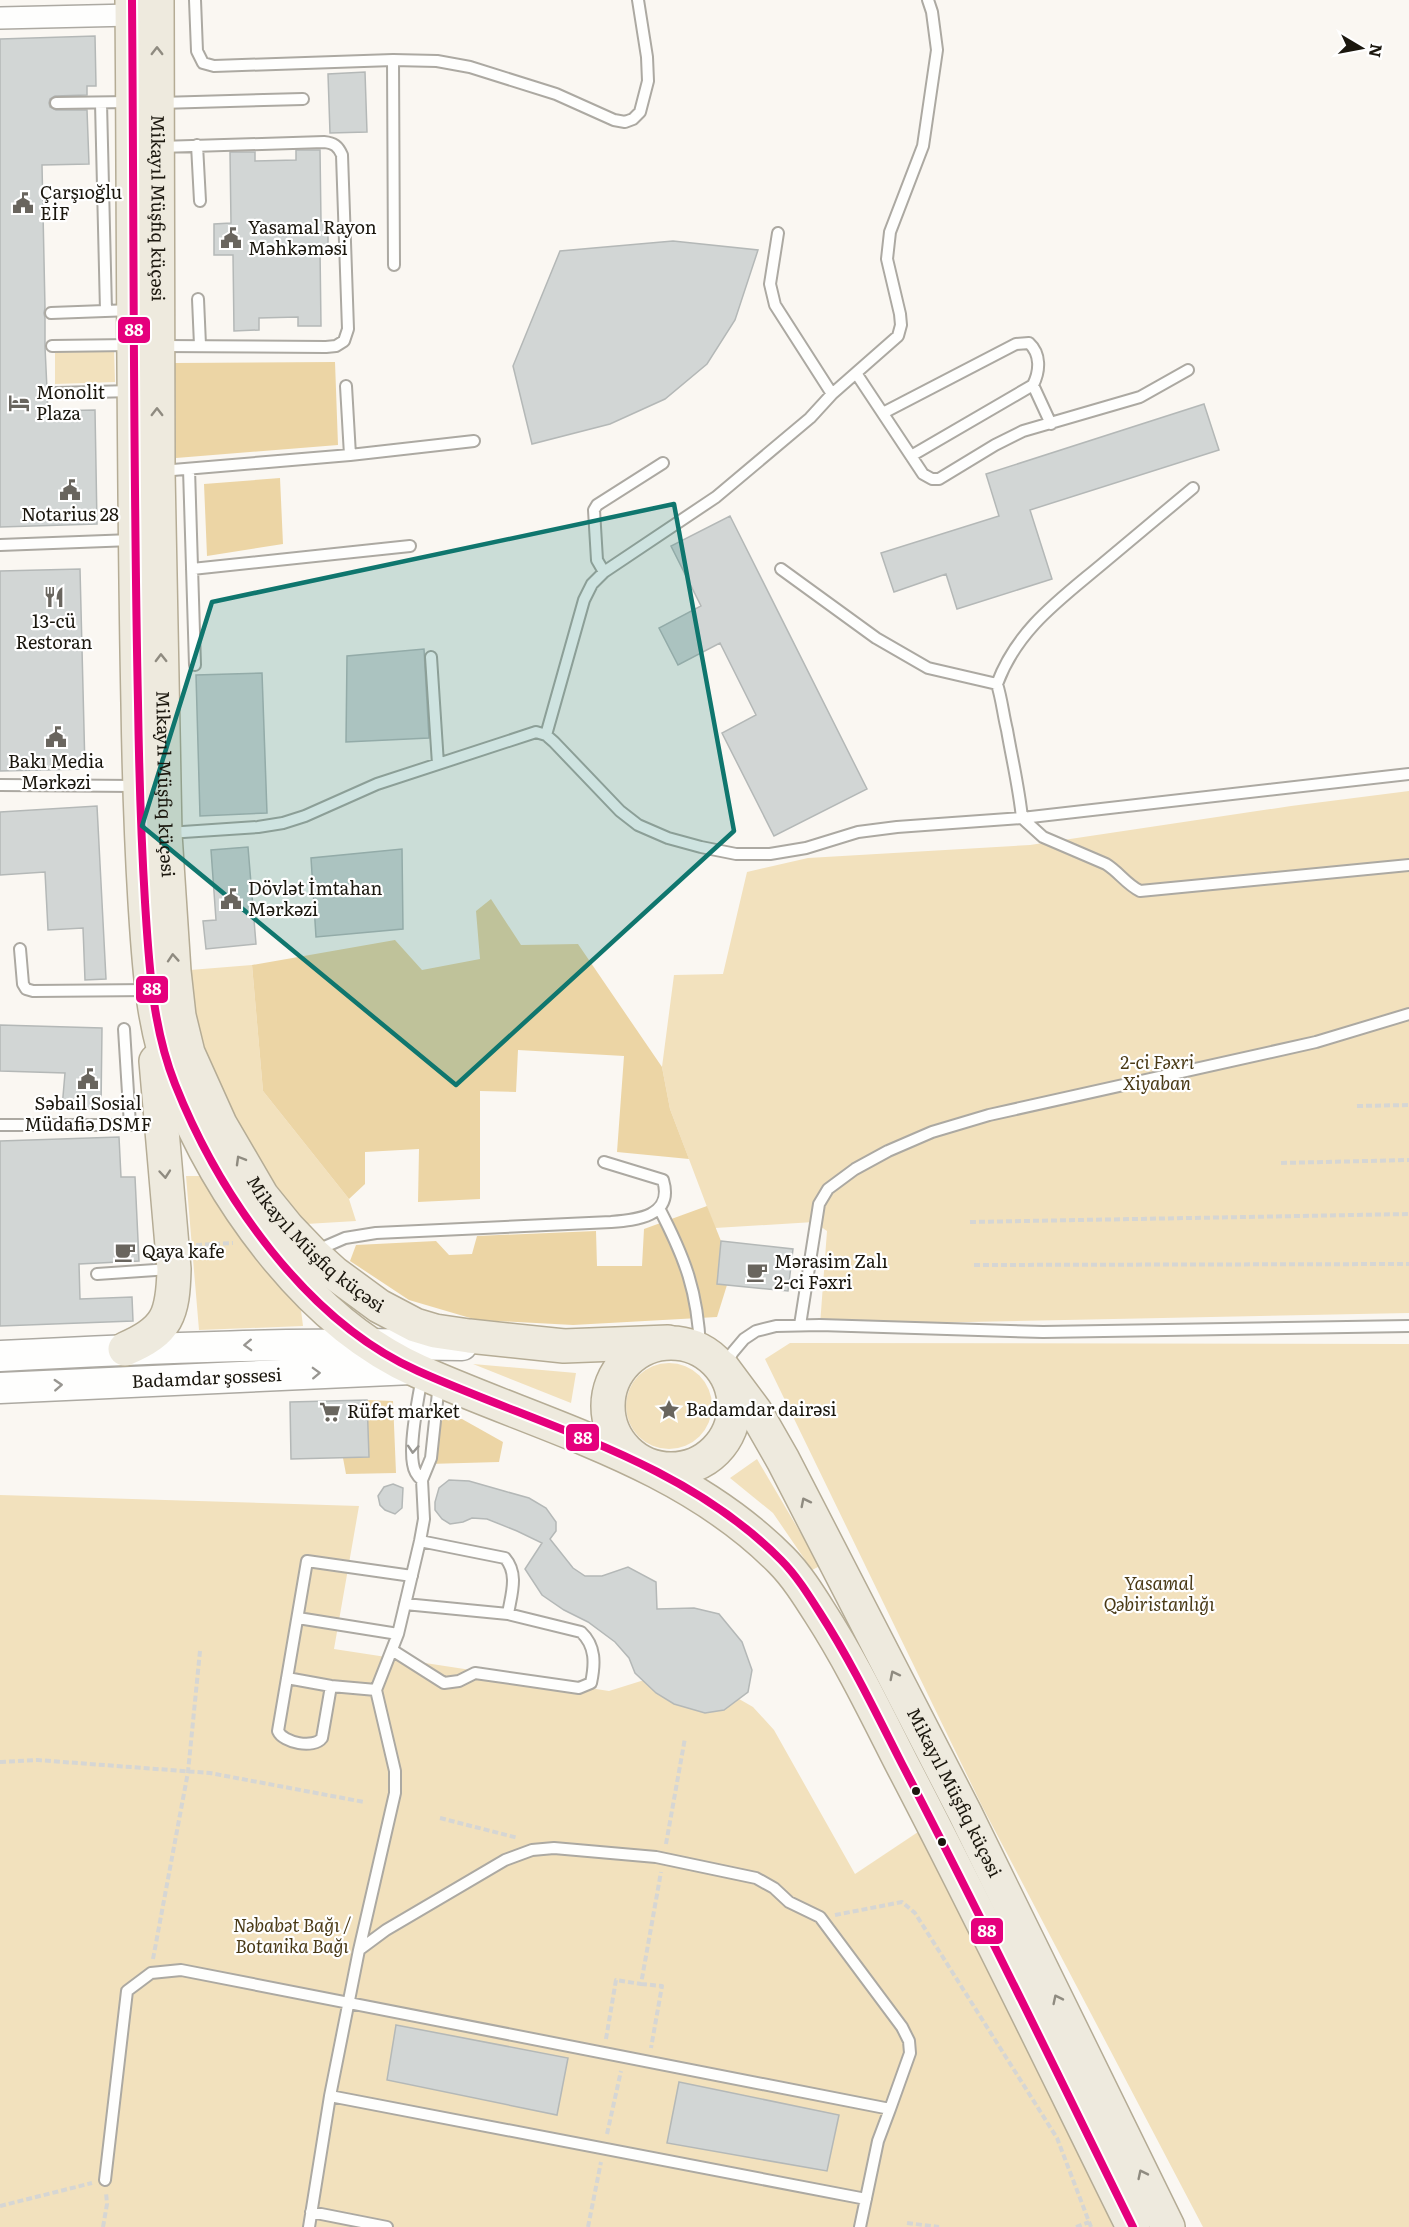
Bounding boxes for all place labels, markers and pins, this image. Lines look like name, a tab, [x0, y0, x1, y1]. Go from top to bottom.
place label: Çarşıoğlu EİF	[40, 178, 122, 226]
public building icon: Çarşıoğlu EİF	[11, 191, 35, 215]
place label: Yasamal Rayon Məhkəməsi	[248, 213, 377, 261]
public building icon: Yasamal Rayon Məhkəməsi	[219, 226, 243, 250]
place label: Monolit Plaza	[36, 378, 106, 426]
hotel icon: Monolit Plaza	[7, 391, 31, 415]
public building icon: Notarius 28	[58, 478, 82, 502]
place label: Notarius 28	[21, 500, 119, 527]
restaurant icon: 13-cü Restoran	[42, 585, 66, 609]
place label: 13-cü Restoran	[15, 607, 93, 655]
public building icon: Bakı Media Mərkəzi	[44, 725, 68, 749]
place label: Bakı Media Mərkəzi	[8, 747, 104, 795]
place label: Dövlət İmtahan Mərkəzi	[248, 874, 383, 922]
public building icon: Dövlət İmtahan Mərkəzi	[219, 887, 243, 911]
public building icon: Səbail Sosial Müdafiə DSMF	[76, 1067, 100, 1091]
place label: Səbail Sosial Müdafiə DSMF	[24, 1089, 152, 1137]
place label: Qaya kafe	[142, 1237, 225, 1264]
cafe icon: Qaya kafe	[113, 1240, 137, 1264]
place label: Mərasim Zalı 2-ci Fəxri	[774, 1247, 888, 1295]
cafe icon: Mərasim Zalı 2-ci Fəxri	[745, 1260, 769, 1284]
place label: Badamdar dairəsi	[686, 1395, 836, 1422]
place label: Rüfət market	[347, 1397, 461, 1424]
place icon: Badamdar dairəsi	[657, 1398, 681, 1422]
supermarket icon: Rüfət market	[318, 1400, 342, 1424]
unlabelled marker	[910, 1785, 922, 1797]
unlabelled marker	[936, 1836, 948, 1848]

